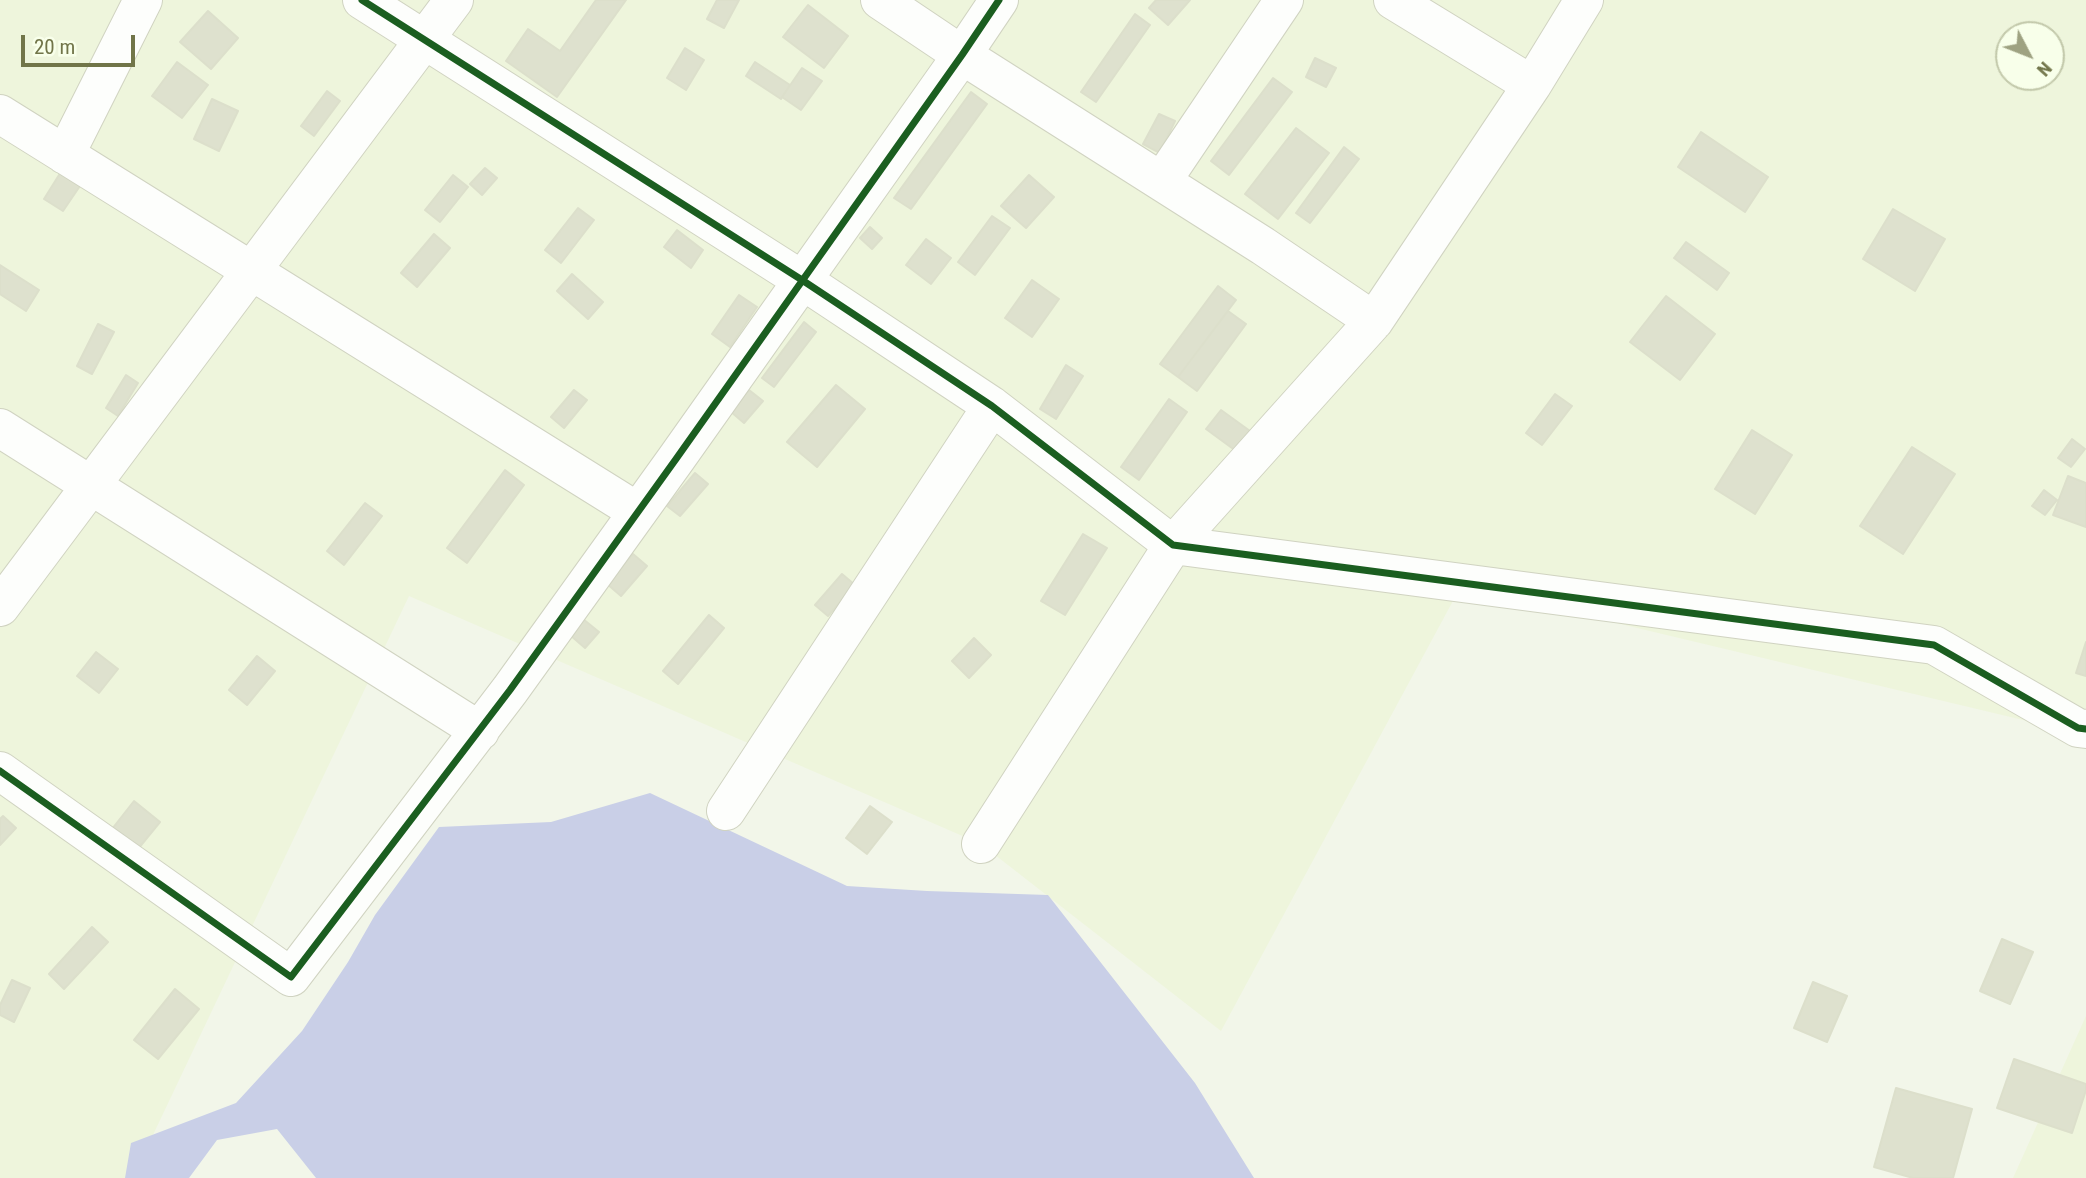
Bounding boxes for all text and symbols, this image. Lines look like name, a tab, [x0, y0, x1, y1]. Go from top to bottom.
scale bar	[24, 21, 138, 65]
north arrow	[1995, 21, 2065, 91]
text: 20 m	[34, 35, 75, 59]
text: N	[2032, 57, 2057, 81]

